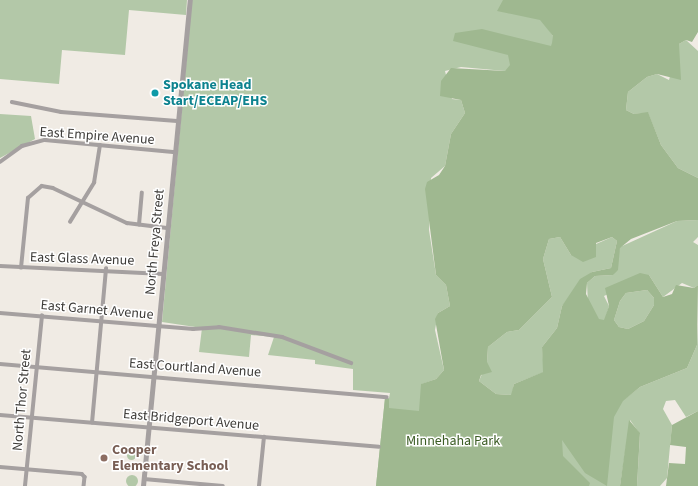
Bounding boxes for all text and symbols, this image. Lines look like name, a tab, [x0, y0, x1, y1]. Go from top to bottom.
place label: Spokane Head Start/ECEAP/EHS	[163, 77, 267, 110]
marker: Spokane Head Start/ECEAP/EHS	[150, 88, 160, 98]
street label: East Empire Avenue	[39, 124, 155, 148]
street label: North Freya Street	[142, 188, 168, 296]
street label: East Glass Avenue	[29, 249, 135, 269]
street label: East Garnet Avenue	[40, 297, 154, 323]
street label: North Thor Street	[9, 348, 35, 452]
street label: East Courtland Avenue	[128, 355, 262, 381]
street label: East Bridgeport Avenue	[122, 406, 260, 434]
park label: Minnehaha Park	[406, 433, 500, 449]
place label: Cooper Elementary School	[112, 442, 228, 474]
marker: Cooper Elementary School	[99, 453, 109, 463]

